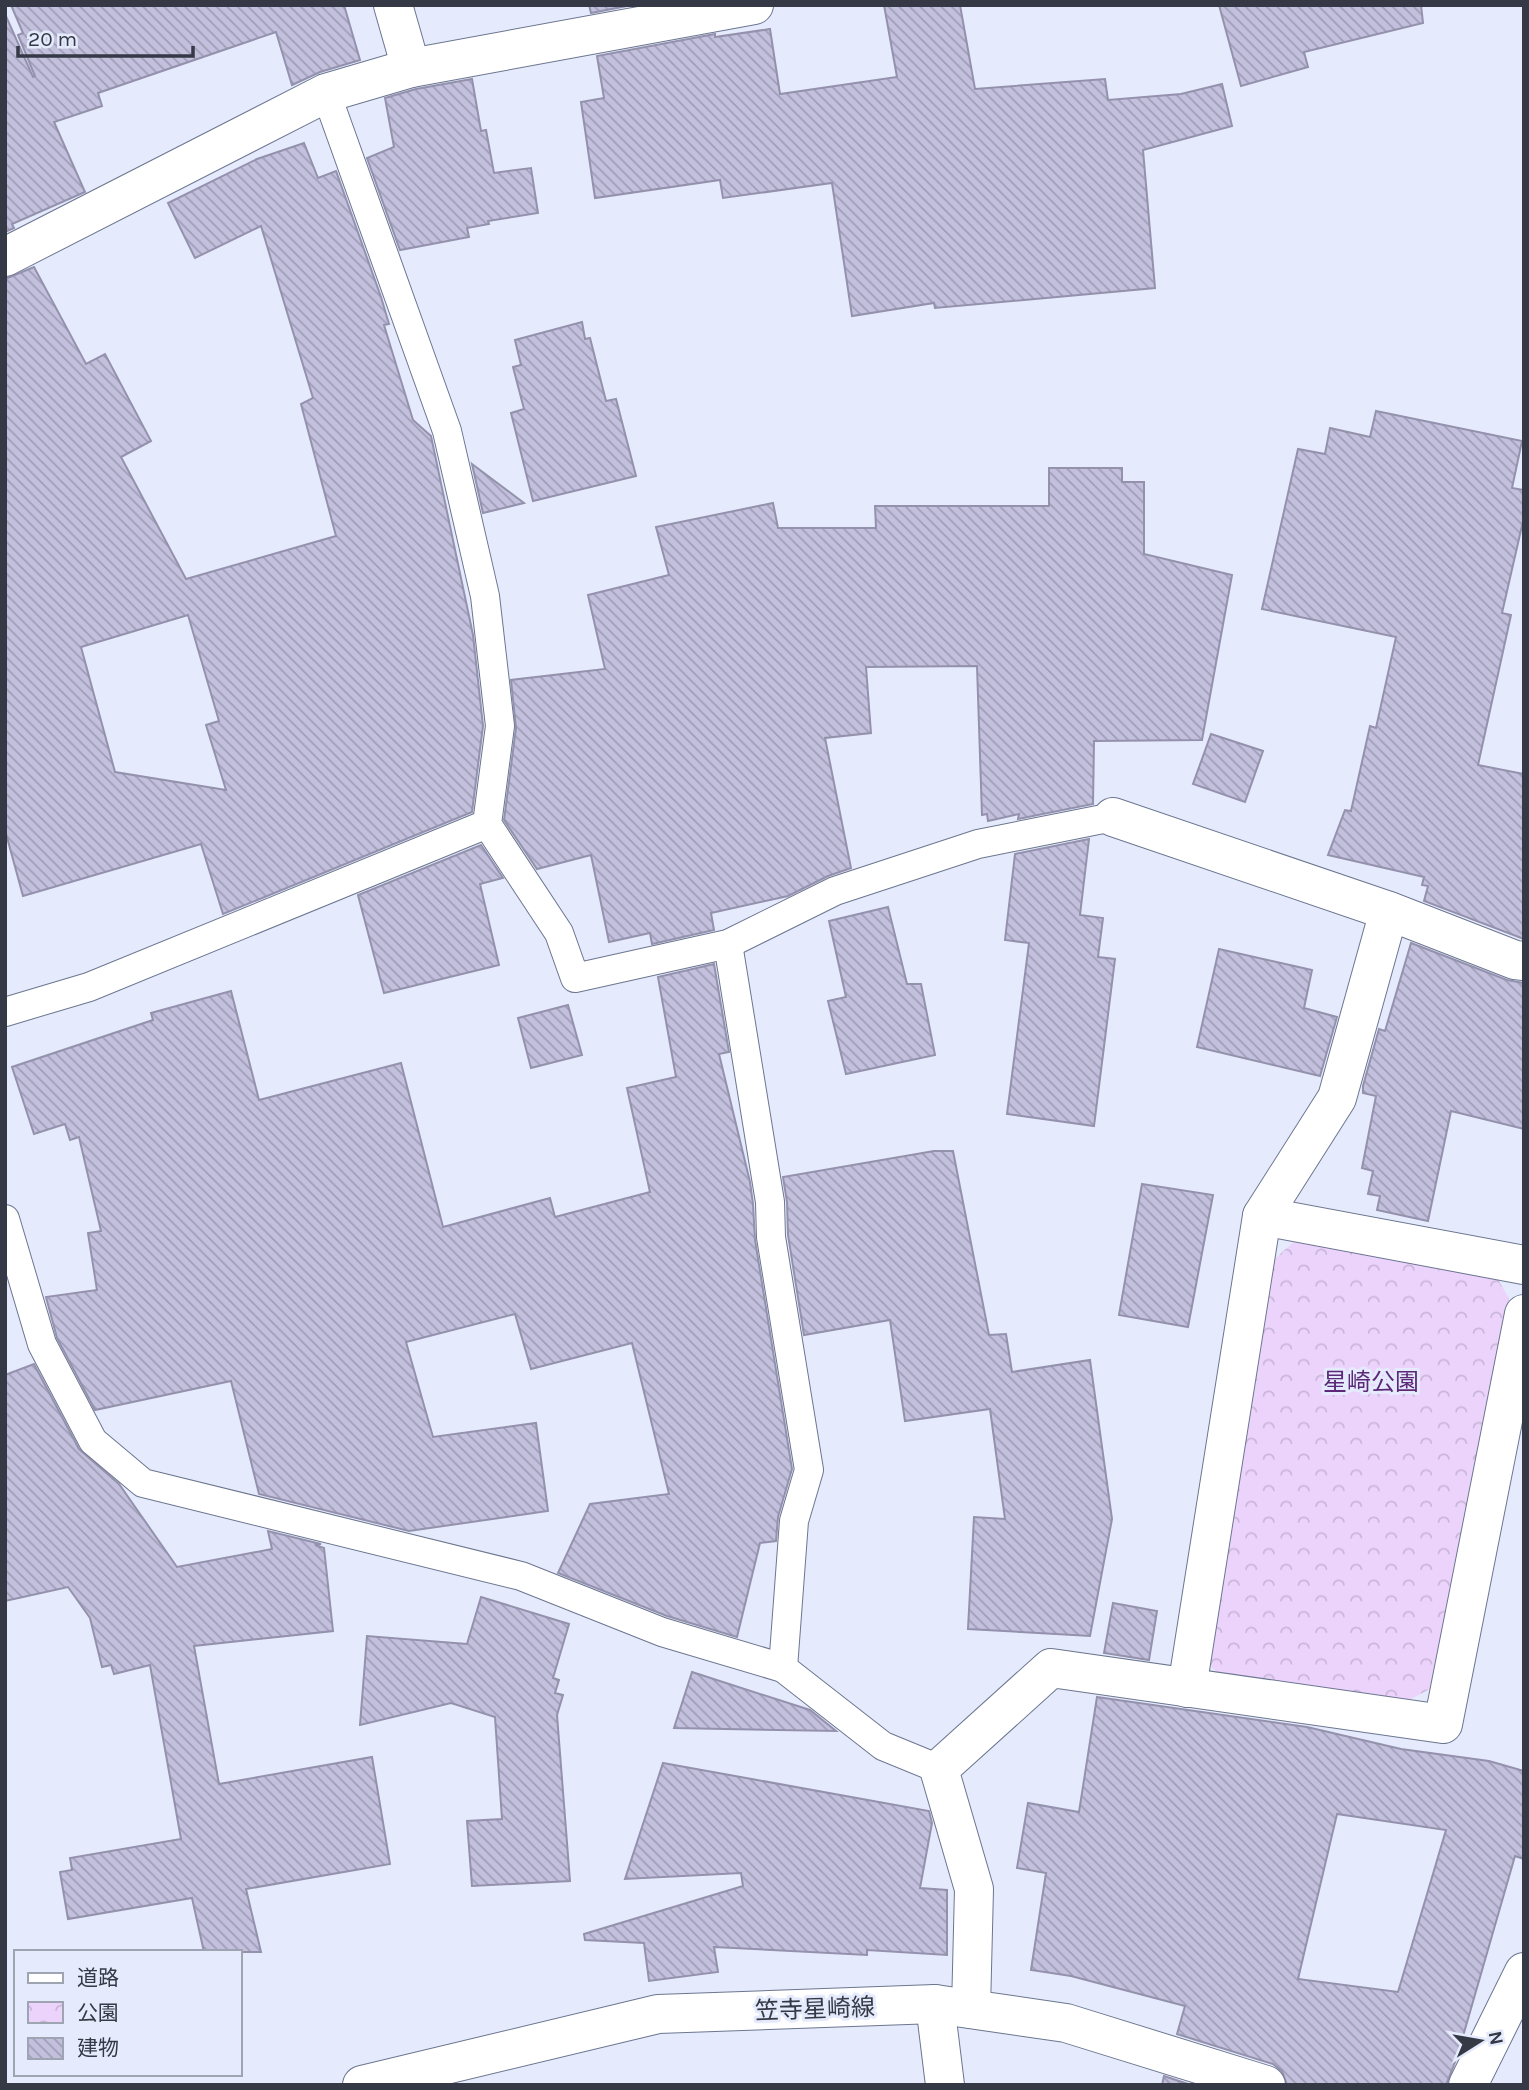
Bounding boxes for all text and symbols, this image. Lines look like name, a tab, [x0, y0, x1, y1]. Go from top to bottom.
scale bar	[18, 14, 192, 58]
text: 20 m	[28, 27, 77, 51]
park label: 星崎公園	[1323, 1368, 1419, 1396]
legend	[14, 1950, 242, 2076]
text: 道路	[77, 1966, 119, 1990]
street label: 笠寺星崎線	[755, 1993, 875, 2025]
text: 公園	[77, 2001, 119, 2025]
north arrow	[1445, 2006, 1515, 2076]
text: N	[1484, 2029, 1508, 2047]
text: 建物	[77, 2036, 119, 2060]

